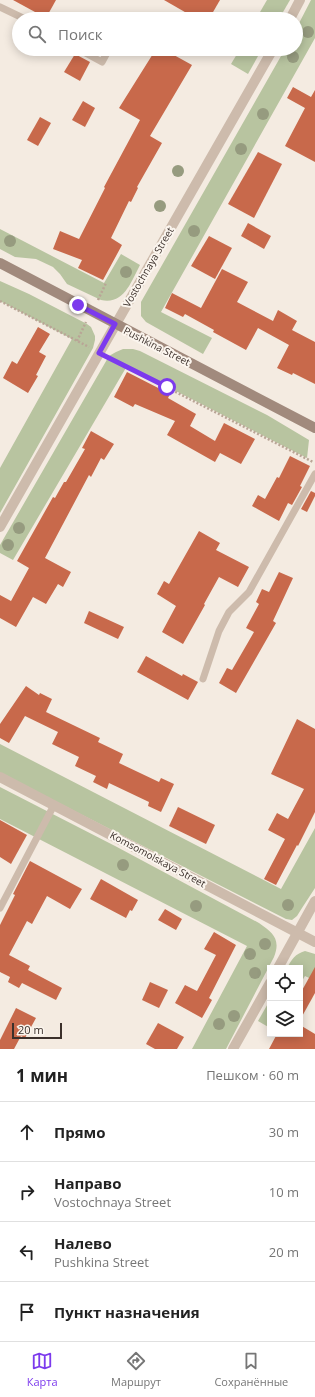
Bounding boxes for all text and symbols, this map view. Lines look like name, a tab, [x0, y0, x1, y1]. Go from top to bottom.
search box	[12, 12, 303, 56]
icon: search	[26, 23, 48, 45]
text: Поиск	[58, 24, 102, 44]
street label: Vostochnaya Street	[119, 224, 177, 309]
route end	[69, 296, 87, 314]
street label: Pushkina Street	[121, 323, 193, 369]
route start	[158, 378, 176, 396]
street label: Komsomolskaya Street	[108, 828, 209, 890]
map controls	[267, 965, 303, 1037]
button: locate	[267, 965, 303, 1001]
button: layers	[267, 1001, 303, 1037]
scale bar	[12, 1021, 62, 1040]
text: 20 m	[18, 1022, 44, 1037]
text: 1 мин	[16, 1064, 68, 1087]
text: Пешком · 60 m	[206, 1066, 299, 1084]
icon: ahead	[16, 1121, 38, 1143]
text: Прямо	[54, 1122, 106, 1142]
text: 30 m	[269, 1123, 299, 1141]
text: Направо	[54, 1173, 122, 1193]
icon: right	[16, 1181, 38, 1203]
text: 10 m	[269, 1183, 299, 1201]
text: Vostochnaya Street	[54, 1193, 171, 1211]
text: Налево	[54, 1233, 112, 1253]
icon: left	[16, 1241, 38, 1263]
text: 20 m	[269, 1243, 299, 1261]
text: Pushkina Street	[54, 1253, 149, 1271]
icon: arrive	[16, 1301, 38, 1323]
text: Пункт назначения	[54, 1302, 200, 1322]
tab: Карта	[27, 1350, 58, 1389]
tab: Маршрут	[111, 1350, 161, 1389]
tab: Сохранённые	[214, 1350, 288, 1389]

